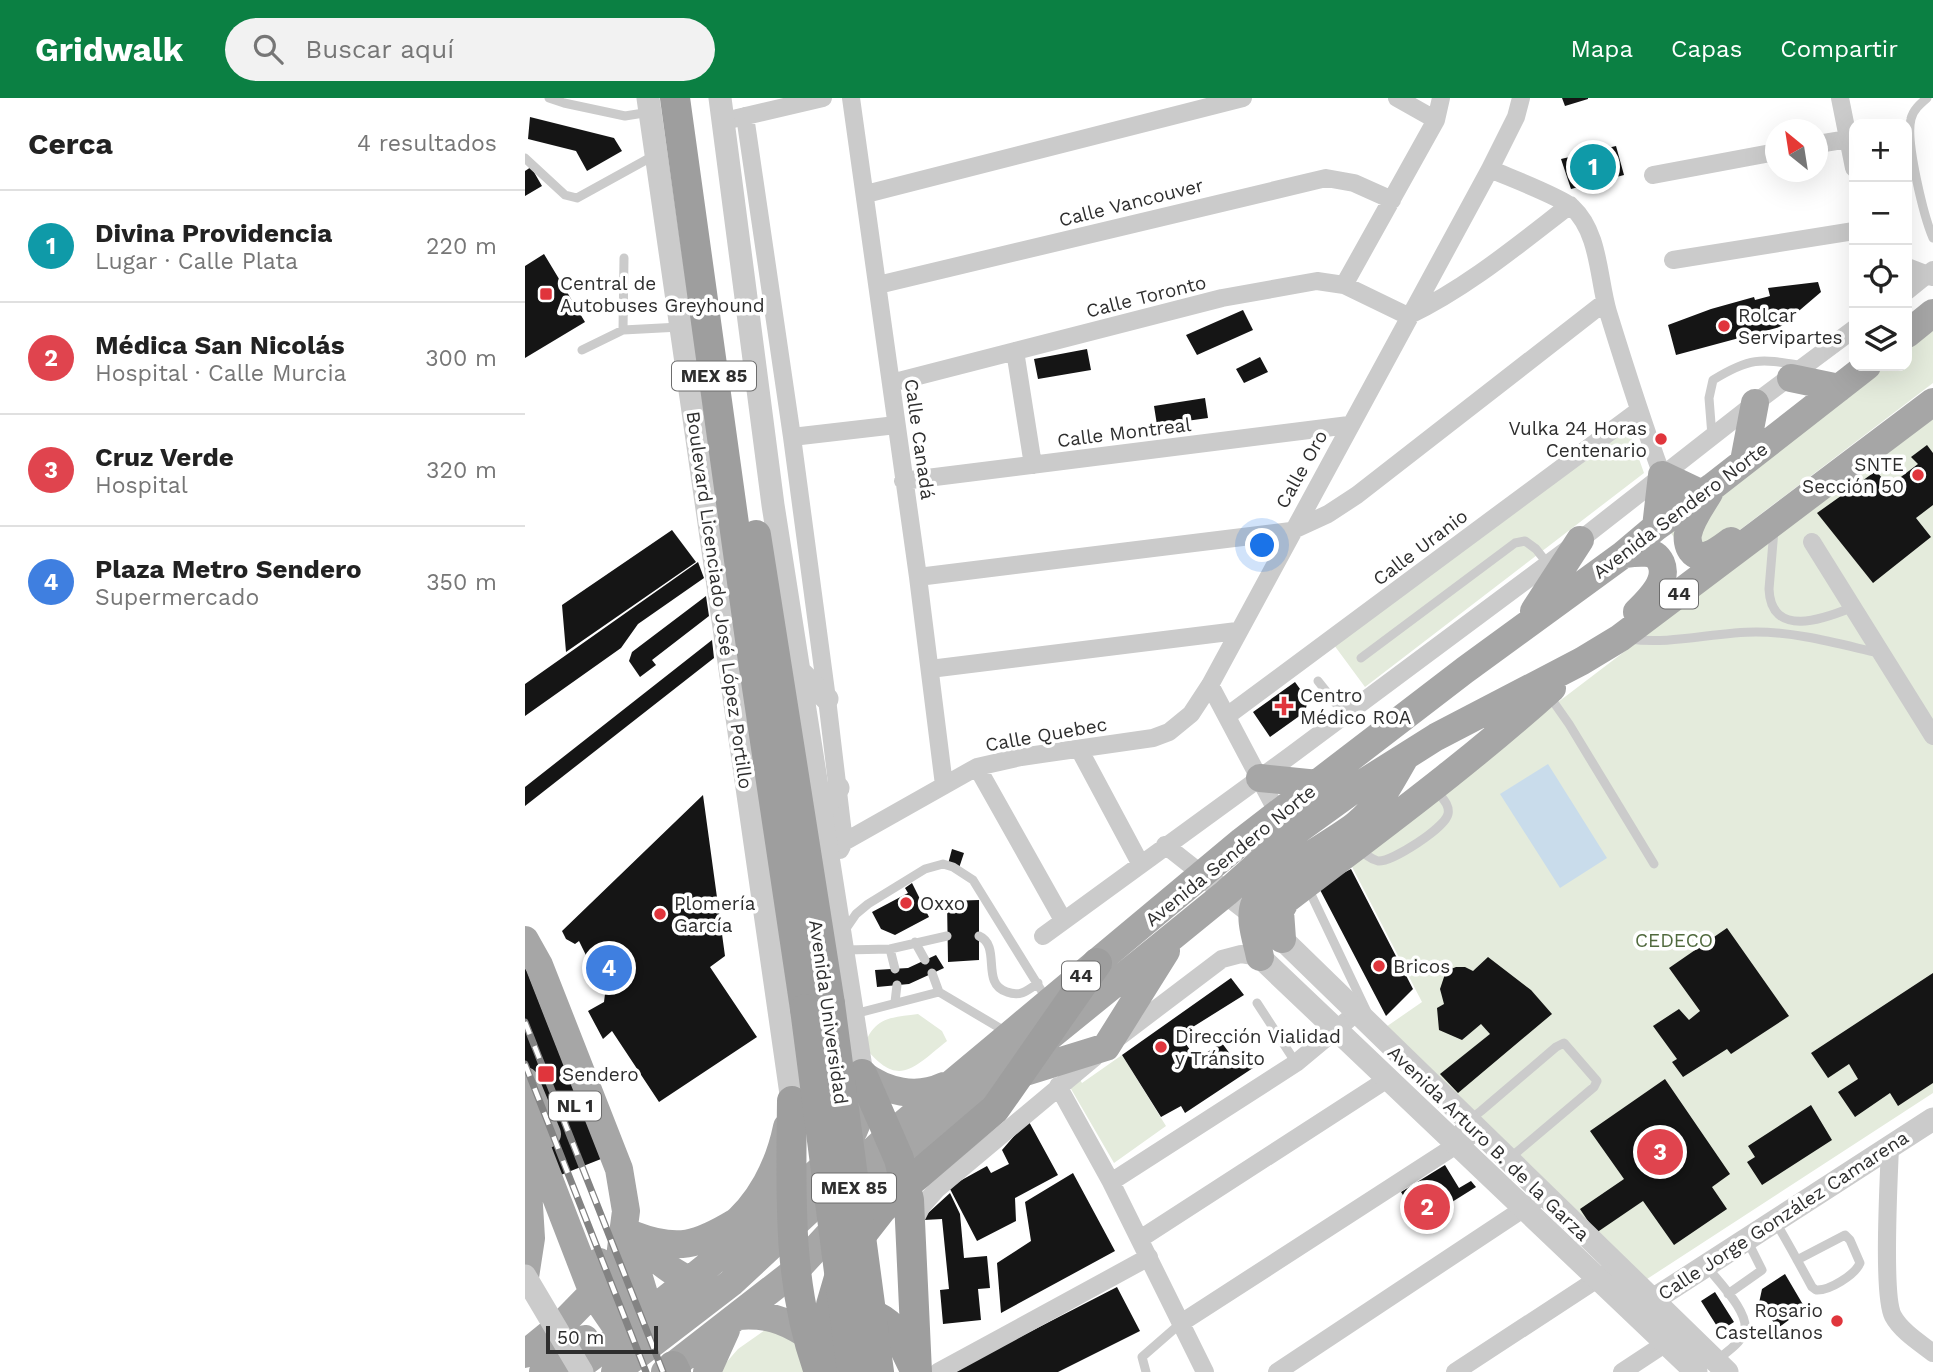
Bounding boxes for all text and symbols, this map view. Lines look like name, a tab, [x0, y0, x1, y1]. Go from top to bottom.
search box	[225, 18, 715, 81]
text: Gridwalk	[35, 30, 183, 69]
icon: search	[249, 30, 287, 68]
text: Buscar aquí	[305, 34, 454, 64]
text: Mapa	[1570, 35, 1633, 63]
text: Capas	[1671, 35, 1742, 63]
text: Compartir	[1780, 35, 1898, 63]
north arrow	[1765, 119, 1828, 182]
map controls	[1849, 119, 1912, 371]
button: +	[1849, 119, 1912, 182]
text: Cerca	[28, 126, 113, 161]
text: 4 resultados	[357, 130, 497, 157]
pin: 1	[1570, 141, 1616, 193]
street label: Calle Vancouver	[1056, 173, 1206, 232]
button: −	[1849, 182, 1912, 245]
text: Divina Providencia	[95, 218, 332, 248]
text: 1	[46, 233, 56, 260]
text: 220 m	[426, 233, 497, 260]
button: locate	[1849, 245, 1912, 308]
text: Lugar · Calle Plata	[95, 248, 298, 275]
street label: Calle Toronto	[1084, 270, 1209, 323]
place label: Central de Autobuses Greyhound	[560, 272, 765, 317]
marker: Central de Autobuses Greyhound	[538, 286, 554, 302]
place label: Rolcar Servipartes	[1738, 304, 1843, 349]
button: layers	[1849, 308, 1912, 371]
marker: Rolcar Servipartes	[1716, 318, 1732, 334]
text: Médica San Nicolás	[95, 330, 345, 360]
text: 2	[44, 345, 58, 372]
text: 300 m	[425, 345, 497, 372]
text: Hospital · Calle Murcia	[95, 360, 347, 387]
road number: MEX 85	[672, 362, 756, 390]
street label: Calle Canadá	[900, 377, 939, 501]
street label: Boulevard Licenciado José López Portillo	[682, 410, 757, 790]
street label: Calle Montreal	[1056, 413, 1193, 452]
place label: Vulka 24 Horas Centenario	[1508, 417, 1647, 462]
street label: Calle Oro	[1271, 426, 1332, 512]
marker: Vulka 24 Horas Centenario	[1653, 431, 1669, 447]
street label: Avenida Sendero Norte	[1588, 437, 1772, 584]
text: Cruz Verde	[95, 442, 234, 472]
place label: SNTE Sección 50	[1802, 453, 1904, 498]
text: 3	[44, 457, 58, 484]
text: 320 m	[426, 457, 497, 484]
marker: SNTE Sección 50	[1910, 467, 1926, 483]
text: Hospital	[95, 472, 188, 499]
street label: Calle Uranio	[1368, 504, 1472, 590]
your location	[1245, 528, 1279, 562]
text: Plaza Metro Sendero	[95, 554, 362, 584]
text: 4	[44, 569, 58, 596]
text: 350 m	[426, 569, 497, 596]
road number: 44	[1660, 580, 1698, 608]
text: Supermercado	[95, 584, 259, 611]
place label: Centro Médico ROA	[1300, 684, 1412, 729]
marker: Centro Médico ROA	[1274, 696, 1294, 716]
street label: Calle Quebec	[983, 712, 1109, 757]
street label: Avenida Sendero Norte	[1140, 780, 1320, 931]
place label: Plomería García	[674, 892, 756, 937]
place label: Oxxo	[920, 892, 965, 915]
marker: Oxxo	[898, 895, 914, 911]
marker: Plomería García	[652, 906, 668, 922]
street label: Avenida Universidad	[804, 918, 853, 1106]
park label: CEDECO	[1635, 929, 1713, 952]
pin: 4	[586, 942, 632, 994]
place label: Bricos	[1393, 955, 1450, 978]
marker: Bricos	[1371, 958, 1387, 974]
road number: 44	[1062, 962, 1100, 990]
place label: Dirección Vialidad y Tránsito	[1175, 1025, 1341, 1070]
marker: Dirección Vialidad y Tránsito	[1153, 1039, 1169, 1055]
street label: Avenida Arturo B. de la Garza	[1383, 1041, 1594, 1246]
place label: Sendero	[562, 1063, 639, 1086]
marker: Sendero	[536, 1064, 556, 1084]
road number: NL 1	[549, 1091, 601, 1121]
pin: 3	[1637, 1126, 1683, 1178]
street label: Calle Jorge González Camarena	[1654, 1126, 1913, 1305]
road number: MEX 85	[812, 1174, 896, 1203]
pin: 2	[1404, 1181, 1450, 1233]
place label: Rosario Castellanos	[1715, 1299, 1823, 1344]
marker: Rosario Castellanos	[1829, 1313, 1845, 1329]
scale bar	[546, 1323, 658, 1355]
text: 50 m	[557, 1326, 604, 1349]

